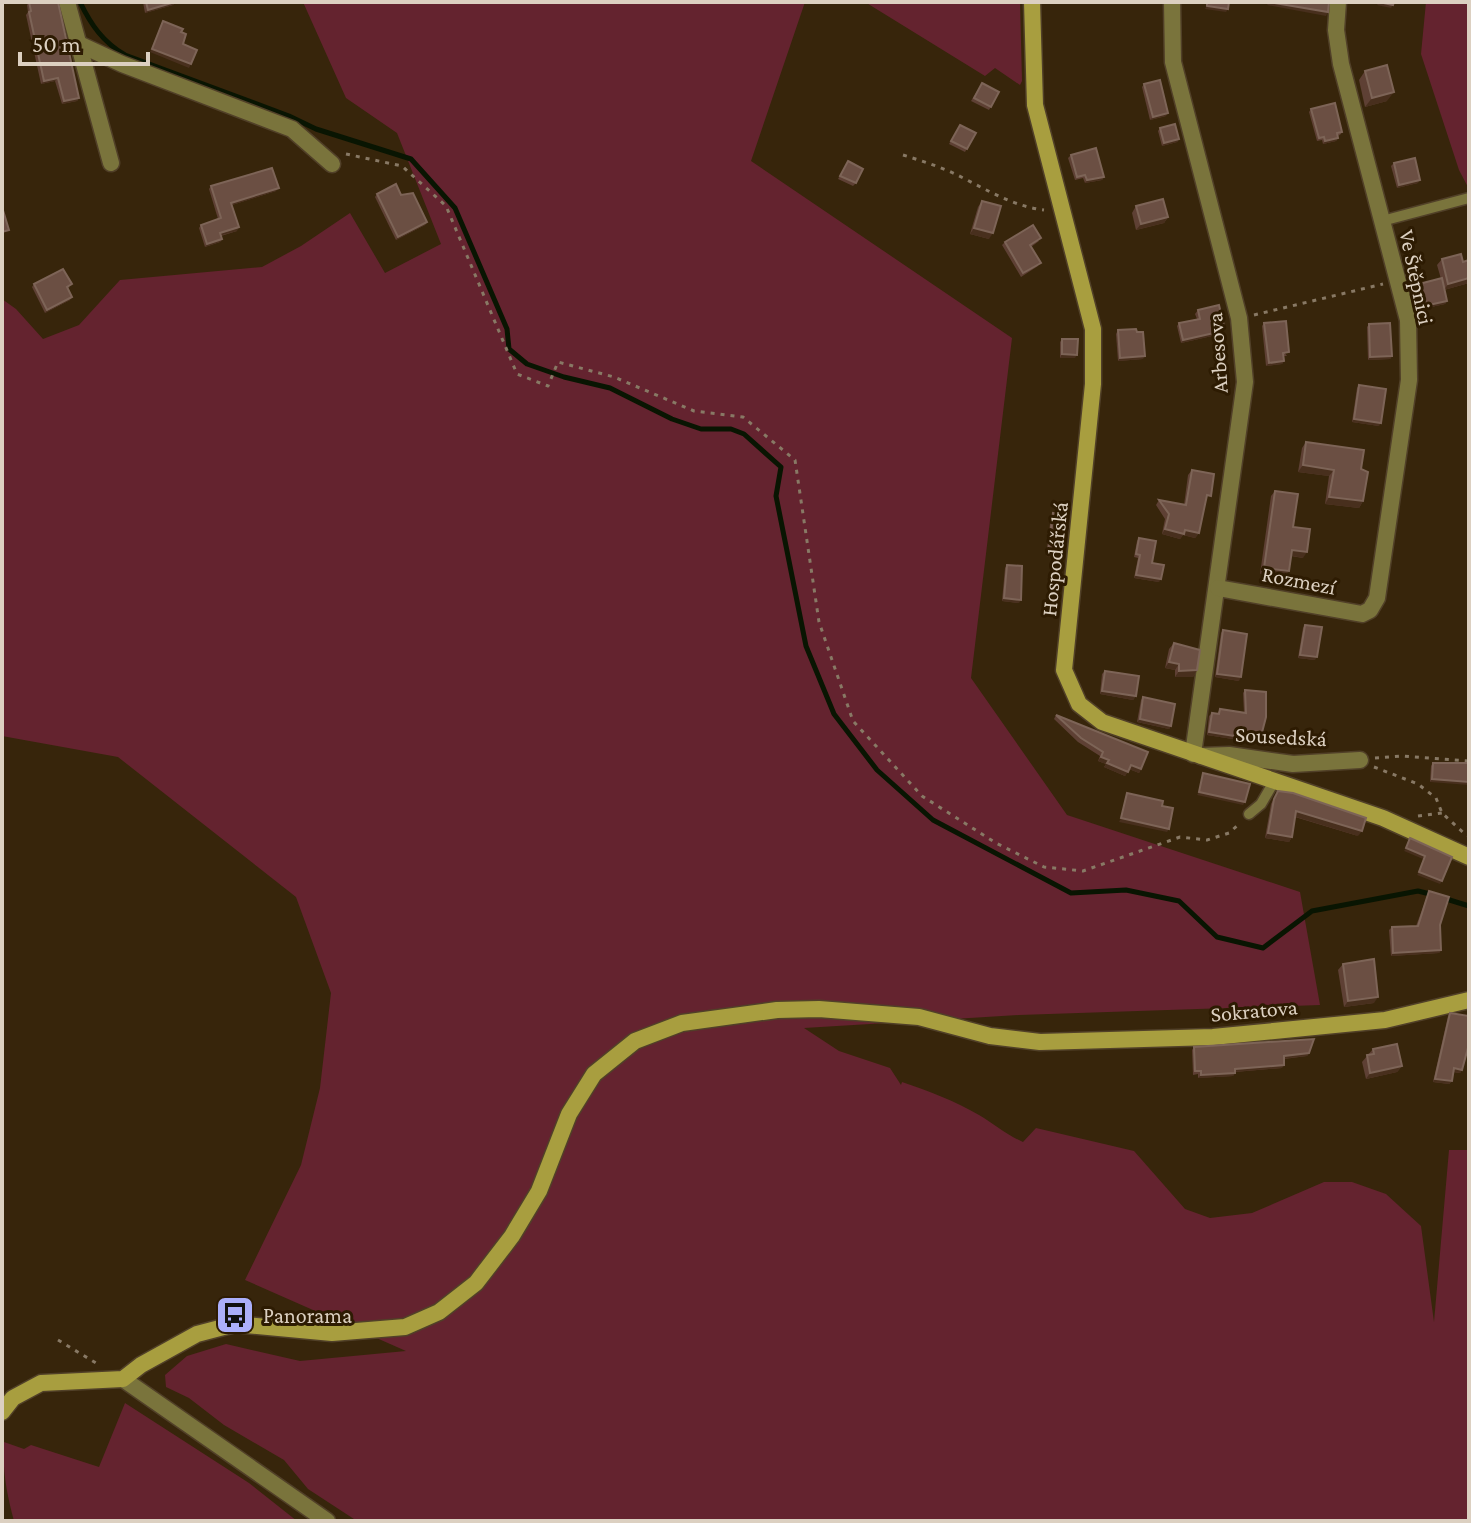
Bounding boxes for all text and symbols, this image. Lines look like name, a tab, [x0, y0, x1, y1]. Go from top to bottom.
scale bar	[20, 16, 148, 66]
text: 50 m	[32, 30, 81, 57]
street label: Ve Štěpnici	[1394, 227, 1439, 327]
street label: Arbesova	[1202, 312, 1233, 394]
street label: Hospodářská	[1036, 501, 1073, 618]
street label: Rozmezí	[1260, 561, 1339, 600]
street label: Sousedská	[1234, 722, 1328, 751]
street label: Sokratova	[1209, 994, 1299, 1027]
bus stop icon: Panorama	[214, 1294, 256, 1336]
place label: Panorama	[263, 1303, 352, 1328]

